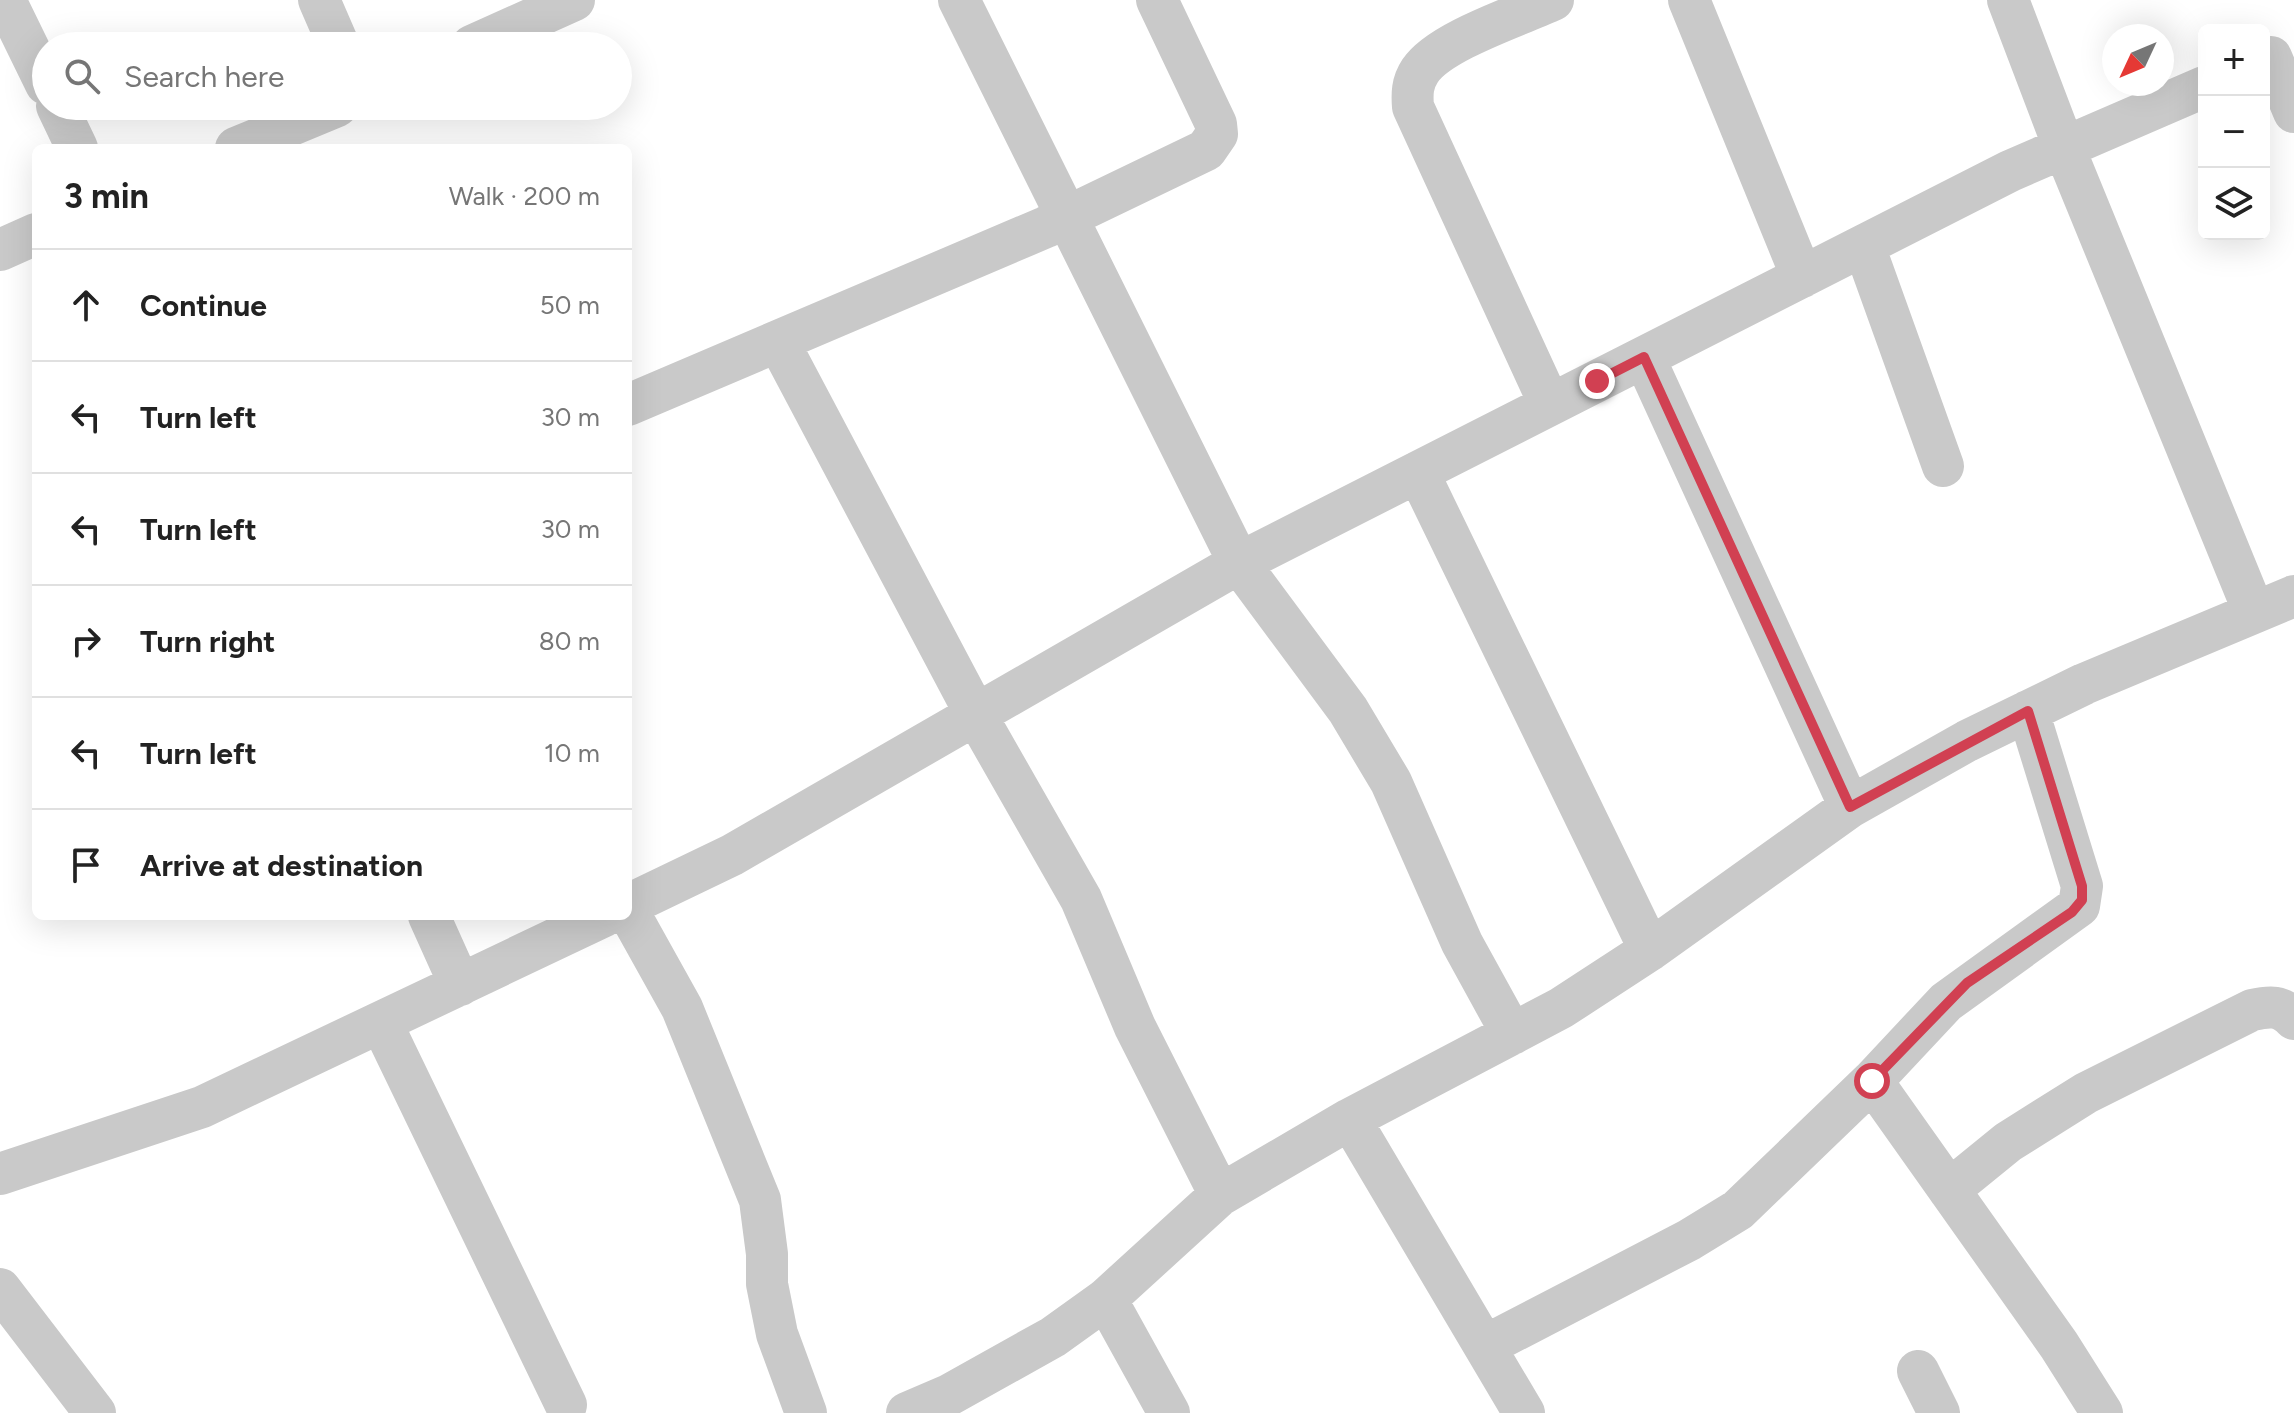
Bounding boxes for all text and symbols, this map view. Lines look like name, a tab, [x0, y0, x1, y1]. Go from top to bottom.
north arrow	[2102, 24, 2174, 96]
map controls	[2198, 24, 2270, 240]
button: +	[2198, 24, 2270, 96]
search box	[32, 32, 632, 120]
icon: search	[60, 54, 104, 98]
text: Search here	[124, 58, 284, 95]
button: −	[2198, 96, 2270, 168]
button: layers	[2198, 168, 2270, 240]
text: 3 min	[64, 176, 149, 217]
text: Walk · 200 m	[449, 180, 600, 212]
icon: ahead	[64, 283, 108, 327]
text: Continue	[140, 287, 267, 324]
text: 50 m	[540, 289, 600, 321]
route end	[1579, 363, 1615, 399]
icon: left	[64, 395, 108, 439]
text: Turn left	[140, 399, 257, 436]
text: 30 m	[541, 401, 600, 433]
icon: left	[64, 507, 108, 551]
text: Turn left	[140, 511, 257, 548]
text: 30 m	[541, 513, 600, 545]
icon: right	[64, 619, 108, 663]
text: Turn right	[140, 623, 275, 660]
text: 80 m	[539, 625, 600, 657]
icon: left	[64, 731, 108, 775]
text: Turn left	[140, 735, 257, 772]
text: 10 m	[544, 737, 600, 769]
icon: arrive	[64, 843, 108, 887]
text: Arrive at destination	[140, 847, 423, 884]
route start	[1854, 1063, 1890, 1099]

